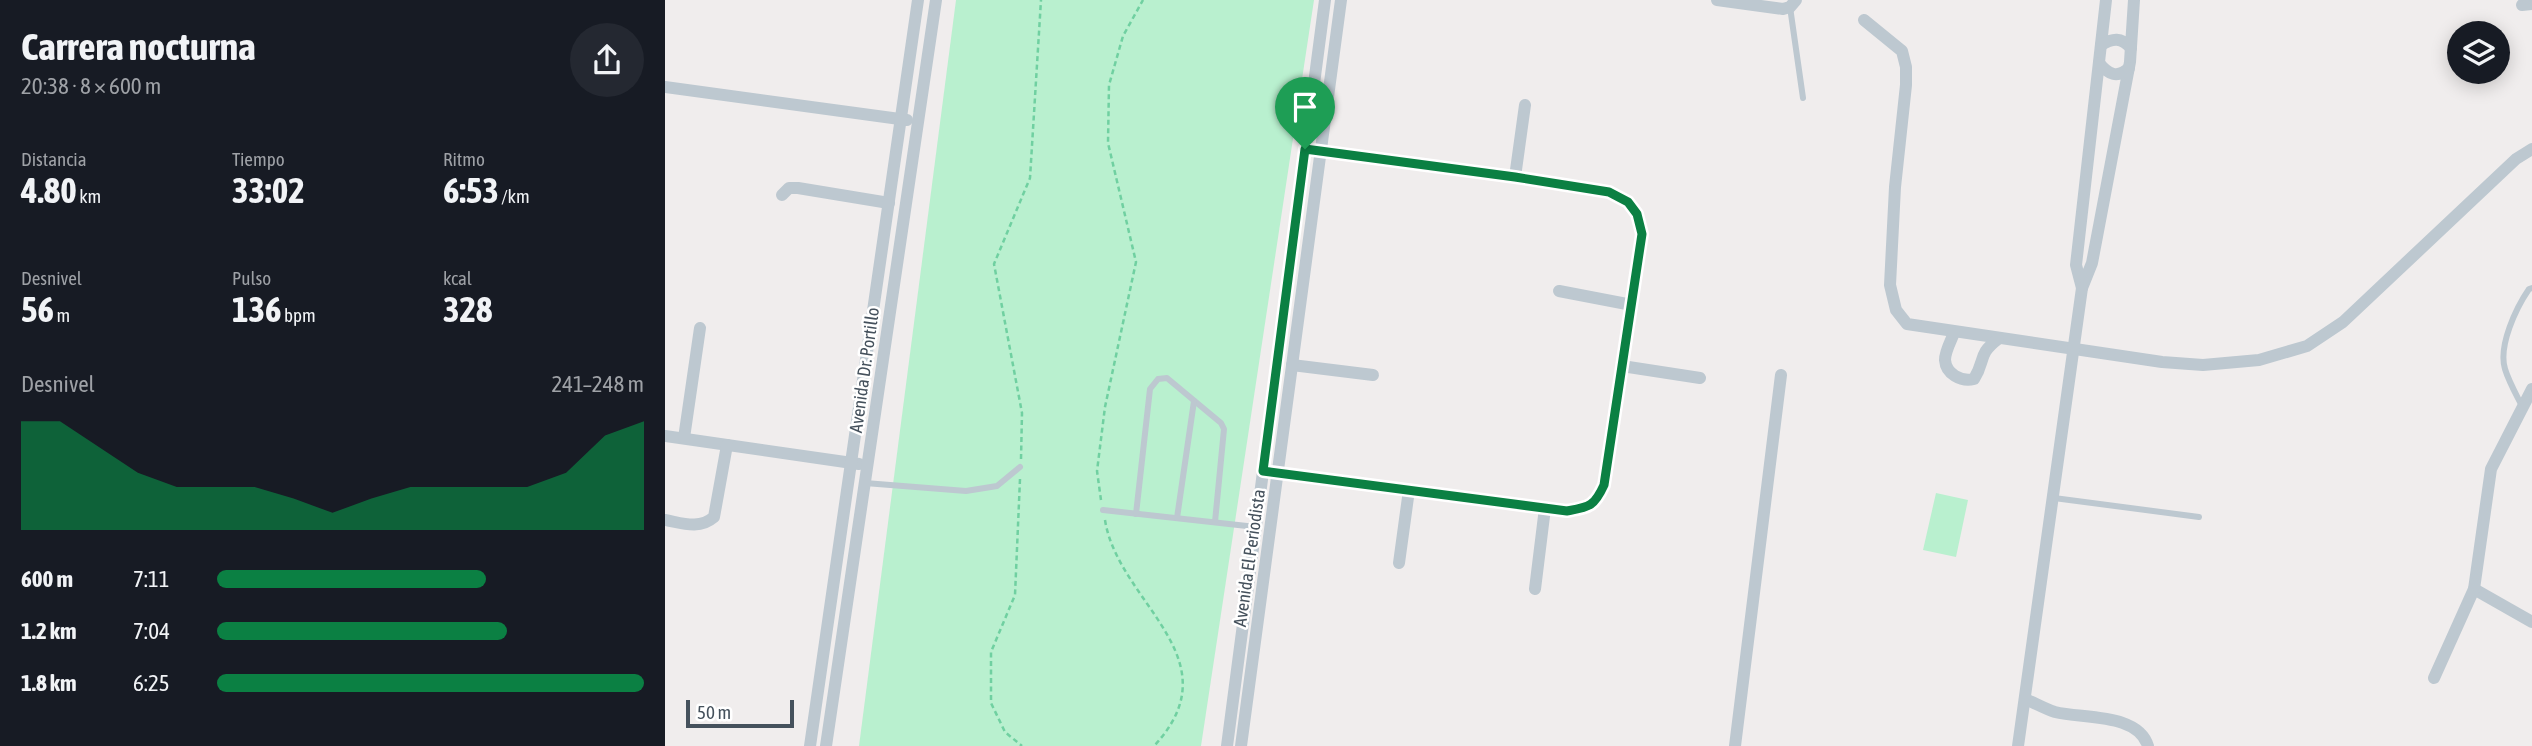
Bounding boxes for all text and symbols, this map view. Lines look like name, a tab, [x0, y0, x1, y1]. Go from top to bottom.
map controls	[2447, 21, 2510, 84]
button: layers	[2447, 21, 2510, 84]
button: share	[570, 23, 644, 97]
text: Carrera nocturna	[21, 25, 256, 68]
text: 20:38 · 8 × 600 m	[21, 73, 161, 99]
pin	[1275, 77, 1335, 149]
icon: arrive	[1286, 88, 1324, 126]
text: Distancia	[21, 148, 86, 170]
text: Tiempo	[232, 148, 285, 170]
text: Ritmo	[443, 148, 485, 170]
text: 4.80	[21, 170, 77, 210]
text: 33:02	[232, 170, 305, 210]
text: 6:53	[443, 170, 499, 210]
text: km	[77, 185, 101, 207]
text: /km	[499, 185, 530, 207]
text: Desnivel	[21, 267, 82, 289]
text: Pulso	[232, 267, 271, 289]
text: kcal	[443, 267, 472, 289]
text: 56	[21, 289, 54, 329]
text: 136	[232, 289, 281, 329]
text: 328	[443, 289, 492, 329]
text: m	[54, 304, 70, 326]
text: bpm	[281, 304, 316, 326]
street label: Avenida Dr. Portillo	[845, 306, 883, 434]
text: Desnivel	[21, 371, 95, 397]
text: 241–248 m	[551, 371, 644, 397]
street label: Avenida El Periodista	[1229, 488, 1269, 628]
text: 600 m	[21, 566, 73, 592]
text: 7:11	[133, 566, 170, 592]
text: 1.2 km	[21, 618, 77, 644]
text: 7:04	[133, 618, 170, 644]
text: 1.8 km	[21, 670, 77, 696]
text: 6:25	[133, 670, 170, 696]
scale bar	[686, 697, 795, 729]
text: 50 m	[697, 701, 731, 723]

